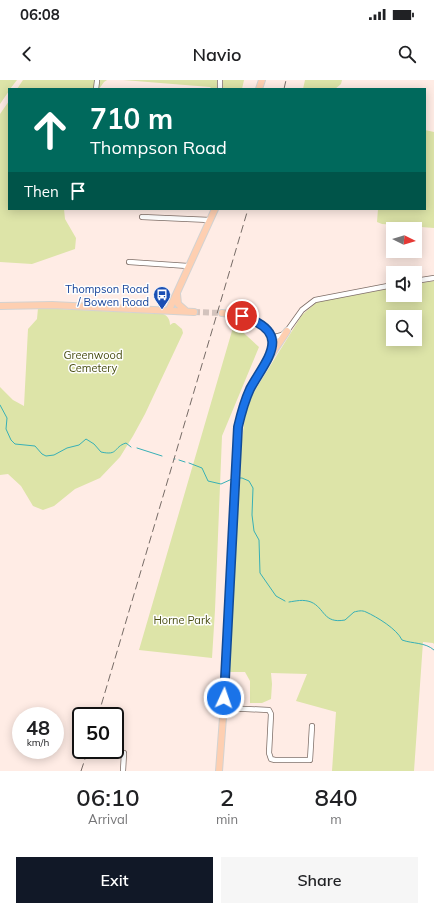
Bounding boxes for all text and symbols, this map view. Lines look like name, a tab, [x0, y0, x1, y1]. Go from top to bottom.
text: 06:08	[20, 5, 60, 24]
icon: back	[16, 43, 38, 65]
text: Navio	[193, 43, 241, 66]
icon: search	[396, 43, 418, 65]
text: 710 m	[90, 101, 173, 136]
icon: ahead	[24, 104, 76, 156]
text: Thompson Road	[90, 136, 227, 159]
icon: arrive	[67, 180, 89, 202]
text: Then	[24, 182, 59, 201]
north arrow	[386, 222, 422, 258]
map controls	[386, 222, 422, 346]
button: sound	[386, 266, 422, 302]
place label: Thompson Road / Bowen Road	[65, 282, 149, 309]
bus stop icon: Thompson Road / Bowen Road	[152, 285, 172, 310]
pin	[225, 299, 259, 333]
icon: arrive	[231, 305, 253, 327]
button: search	[386, 310, 422, 346]
park label: Greenwood Cemetery	[64, 348, 122, 375]
park label: Horne Park	[153, 613, 211, 627]
position arrow	[203, 677, 245, 719]
speed limit sign: 50	[72, 707, 124, 759]
text: 48	[26, 715, 50, 740]
text: km/h	[27, 736, 49, 749]
text: 06:10	[76, 782, 140, 812]
text: 2	[220, 782, 234, 812]
text: 840	[314, 782, 358, 812]
text: Arrival	[88, 811, 128, 827]
text: min	[216, 811, 238, 827]
text: m	[330, 811, 342, 827]
button: Exit	[16, 857, 213, 903]
button: Share	[221, 857, 418, 903]

